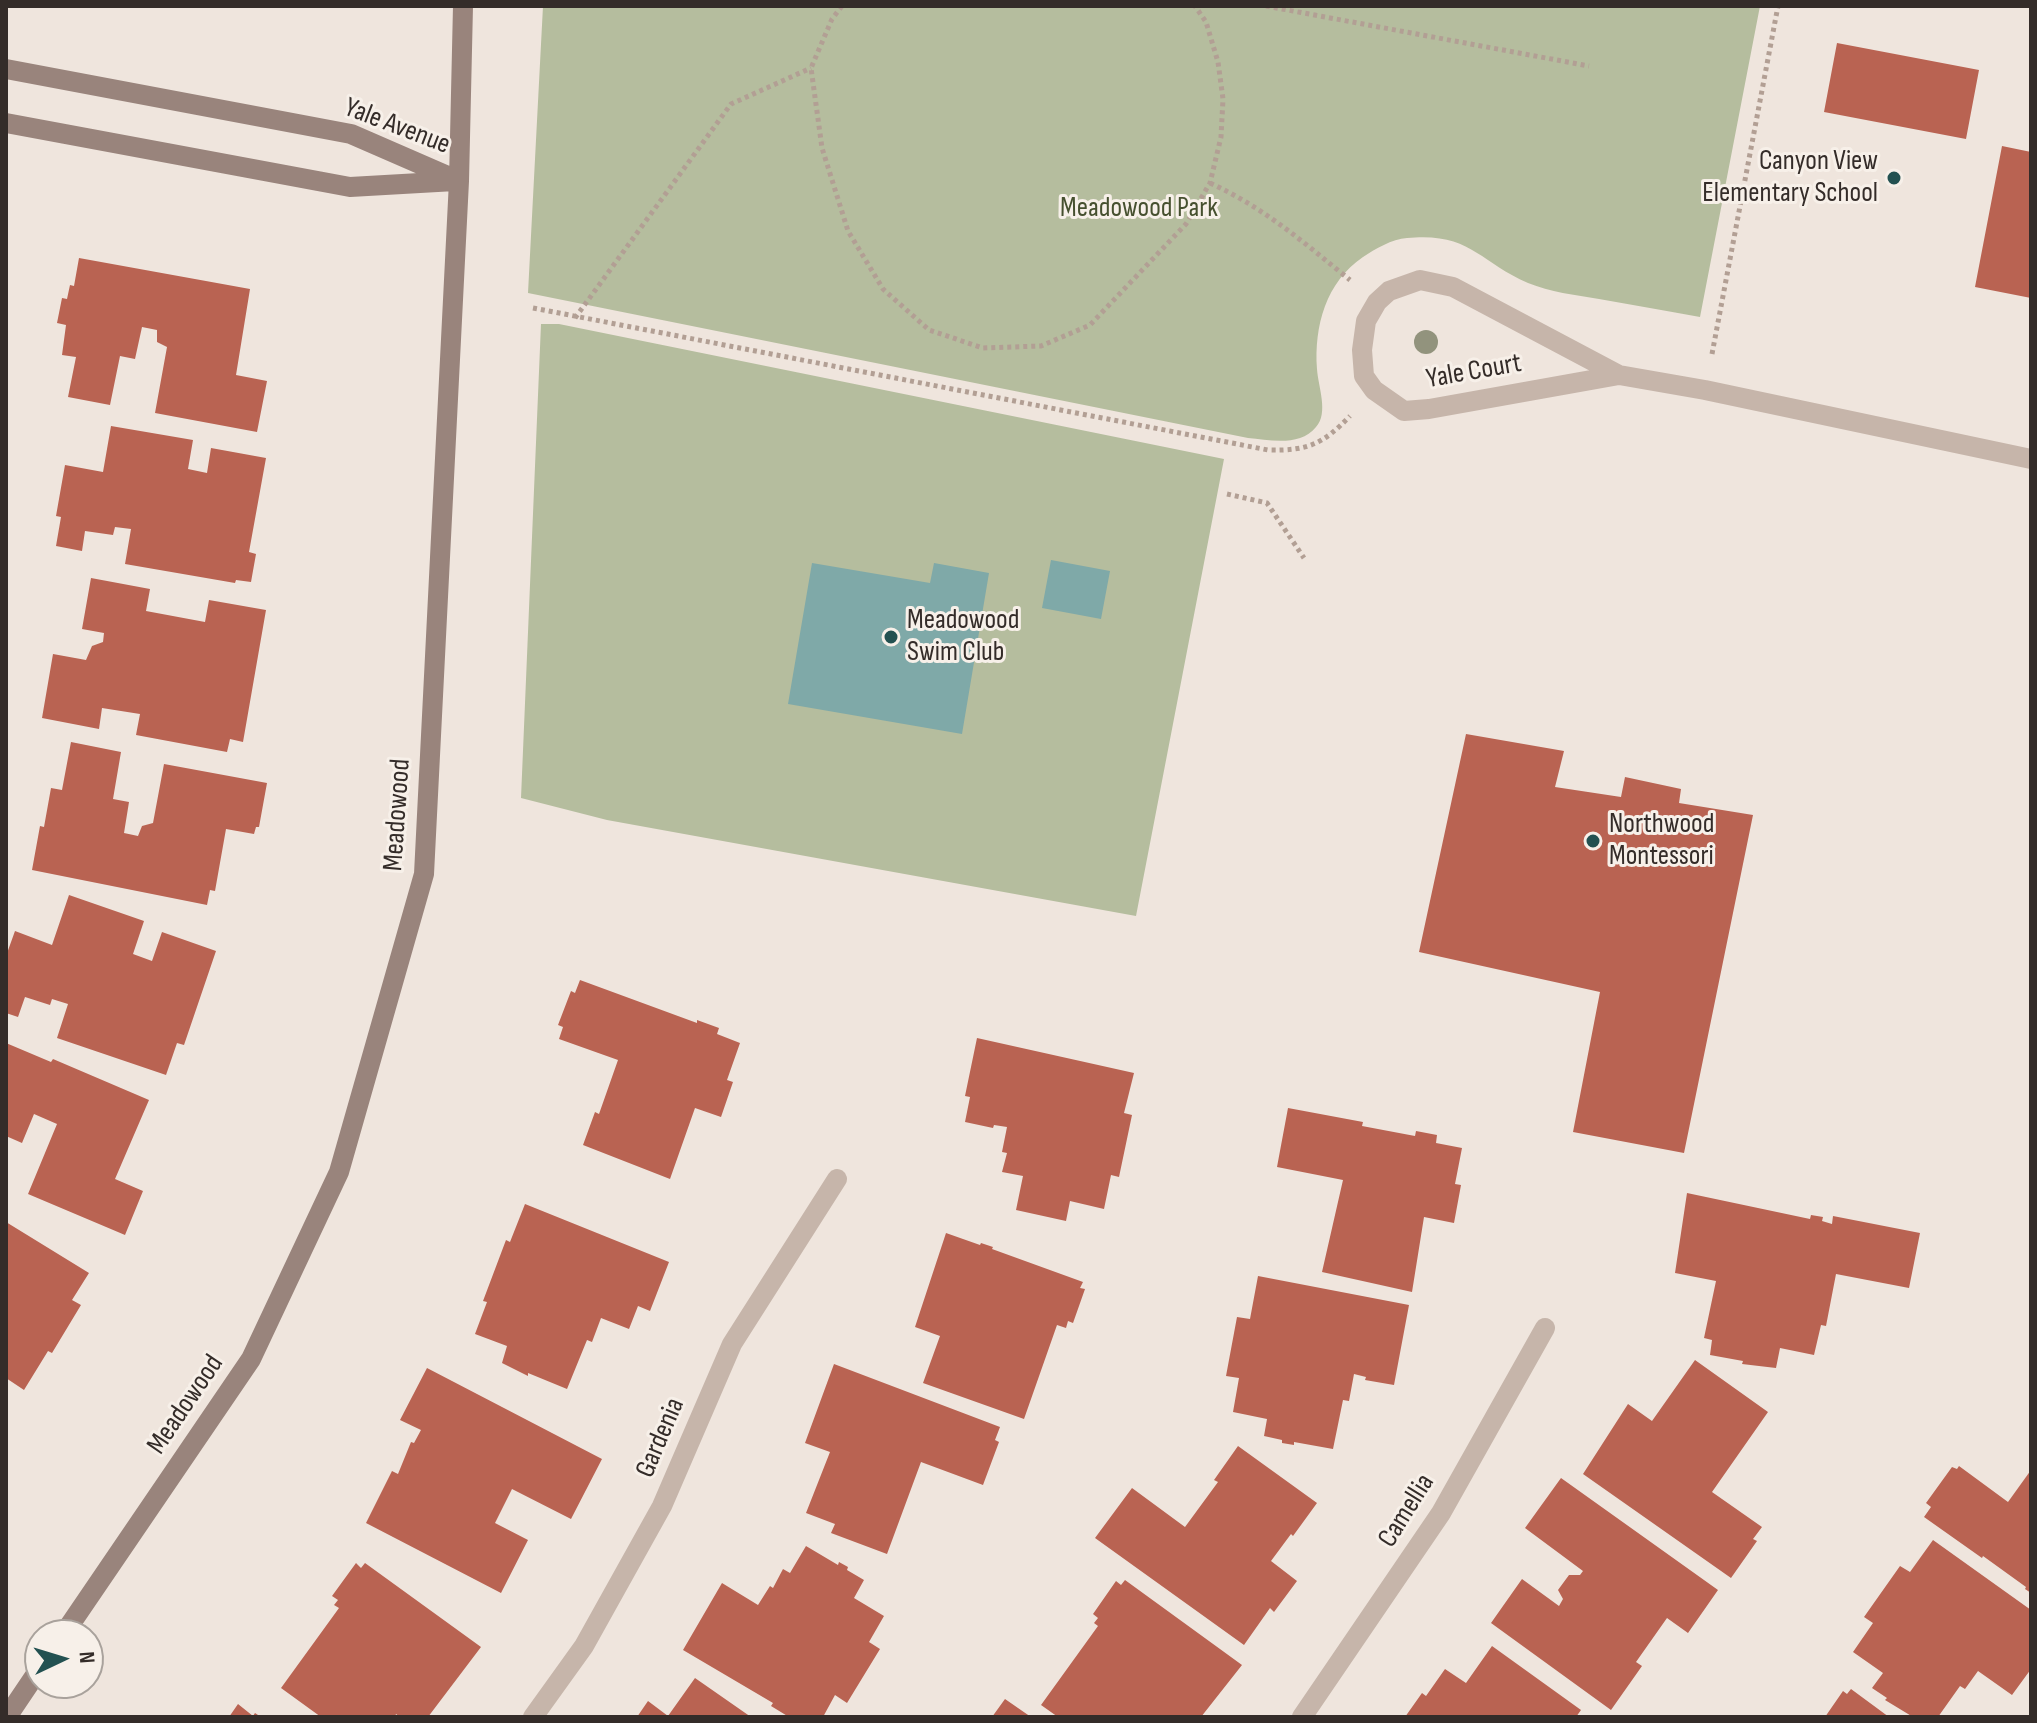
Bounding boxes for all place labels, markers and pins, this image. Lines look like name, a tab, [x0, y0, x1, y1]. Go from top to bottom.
place label: Canyon View Elementary School	[1702, 145, 1878, 211]
marker: Canyon View Elementary School	[1885, 169, 1903, 187]
place label: Meadowood Swim Club	[907, 604, 1019, 670]
marker: Meadowood Swim Club	[882, 628, 900, 646]
place label: Northwood Montessori	[1609, 808, 1714, 874]
marker: Northwood Montessori	[1584, 832, 1602, 850]

